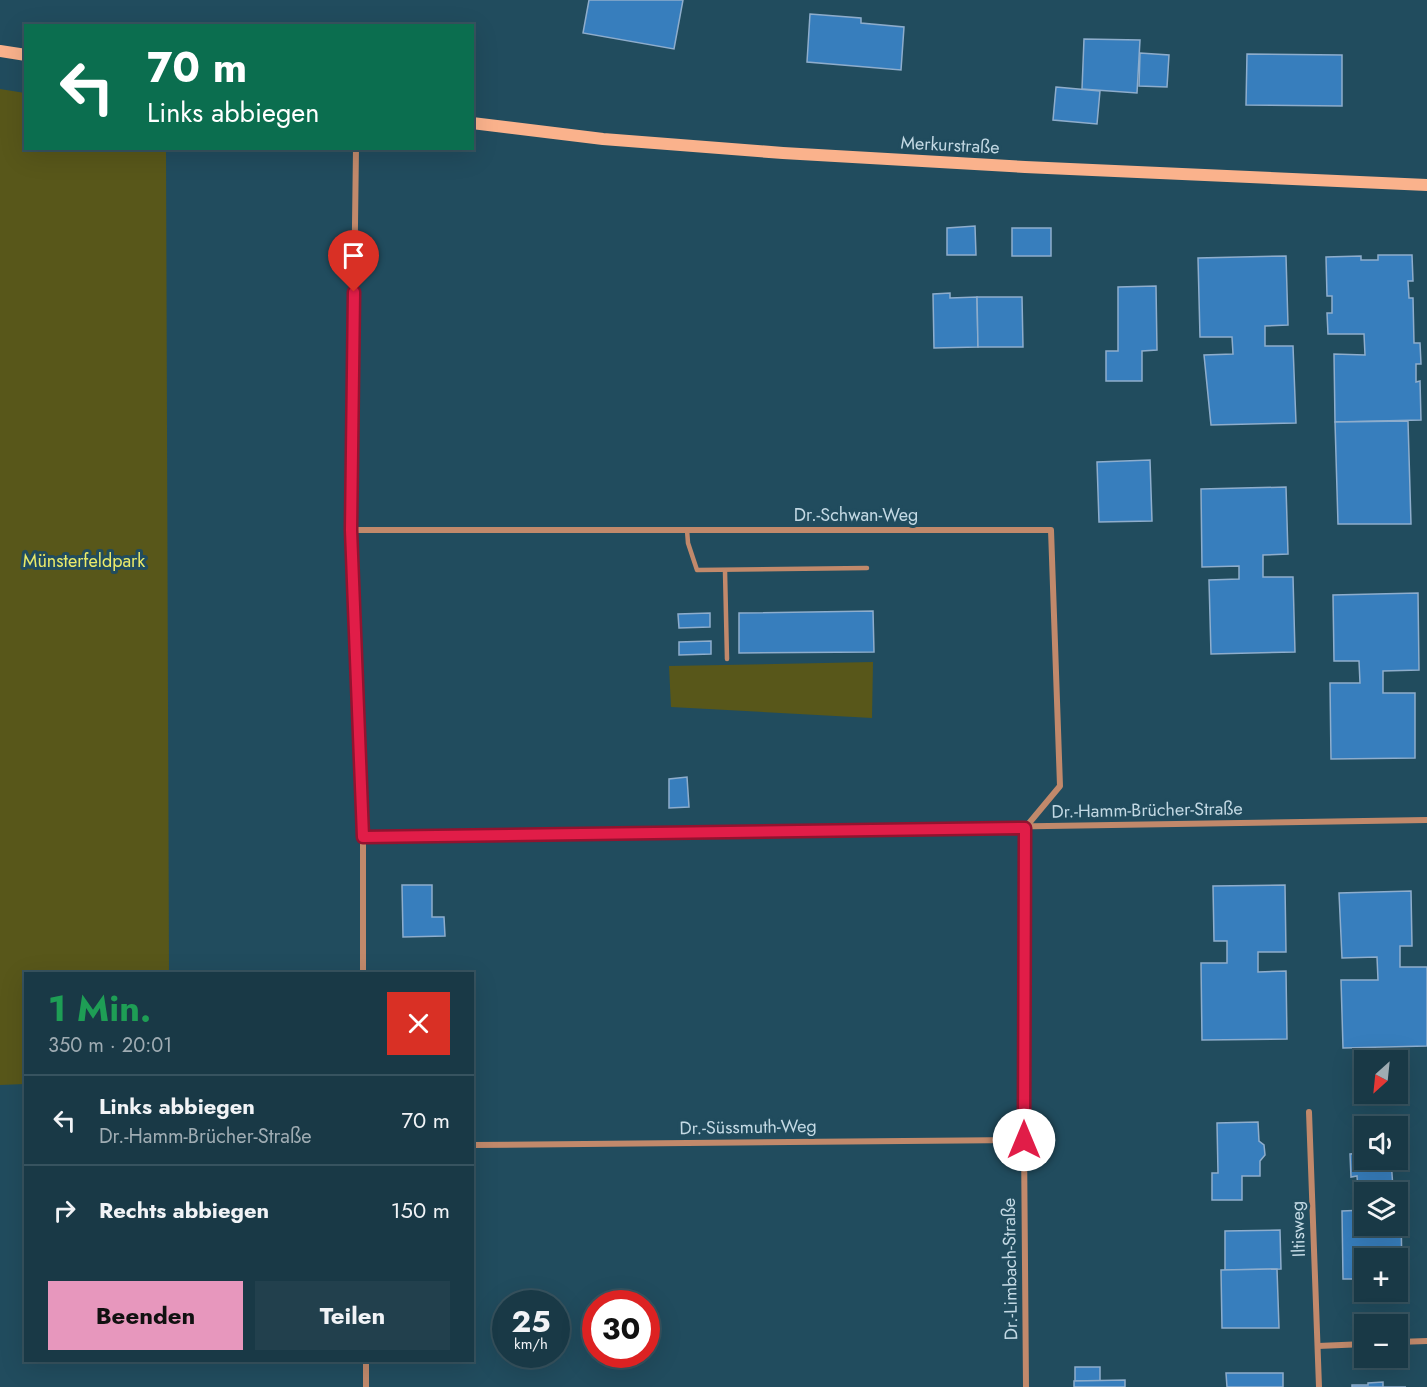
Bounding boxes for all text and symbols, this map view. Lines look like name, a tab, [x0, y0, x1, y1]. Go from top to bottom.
text: 70 m	[147, 37, 247, 98]
icon: left	[48, 48, 126, 126]
text: Links abbiegen	[147, 93, 319, 132]
street label: Merkurstraße	[900, 129, 1000, 161]
pin	[328, 230, 379, 292]
icon: arrive	[337, 239, 370, 272]
street label: Dr.-Schwan-Weg	[794, 502, 918, 528]
park label: Münsterfeldpark	[23, 548, 145, 574]
street label: Dr.-Hamm-Brücher-Straße	[1051, 795, 1243, 825]
text: 1 Min.	[48, 982, 151, 1034]
button: close	[387, 992, 450, 1055]
text: 350 m · 20:01	[48, 1031, 172, 1060]
north arrow	[1354, 1050, 1408, 1104]
map controls	[1354, 1050, 1408, 1368]
text: Links abbiegen	[99, 1090, 255, 1122]
icon: left	[48, 1104, 81, 1137]
text: 70 m	[401, 1104, 450, 1136]
position arrow	[992, 1108, 1056, 1172]
street label: Dr.-Süssmuth-Weg	[679, 1113, 817, 1141]
button: sound	[1354, 1116, 1408, 1170]
text: Dr.-Hamm-Brücher-Straße	[99, 1122, 312, 1151]
button: layers	[1354, 1182, 1408, 1236]
icon: right	[48, 1194, 81, 1227]
text: Rechts abbiegen	[99, 1194, 269, 1226]
text: 150 m	[391, 1194, 450, 1226]
street label: Dr.-Limbach-Straße	[996, 1198, 1024, 1340]
street label: Iltisweg	[1284, 1200, 1312, 1258]
button: +	[1354, 1248, 1408, 1302]
button: Beenden	[48, 1281, 243, 1350]
button: Teilen	[255, 1281, 450, 1350]
speed limit sign: 30	[582, 1290, 660, 1368]
text: 25	[511, 1300, 551, 1343]
button: −	[1354, 1314, 1408, 1368]
text: km/h	[514, 1333, 548, 1355]

